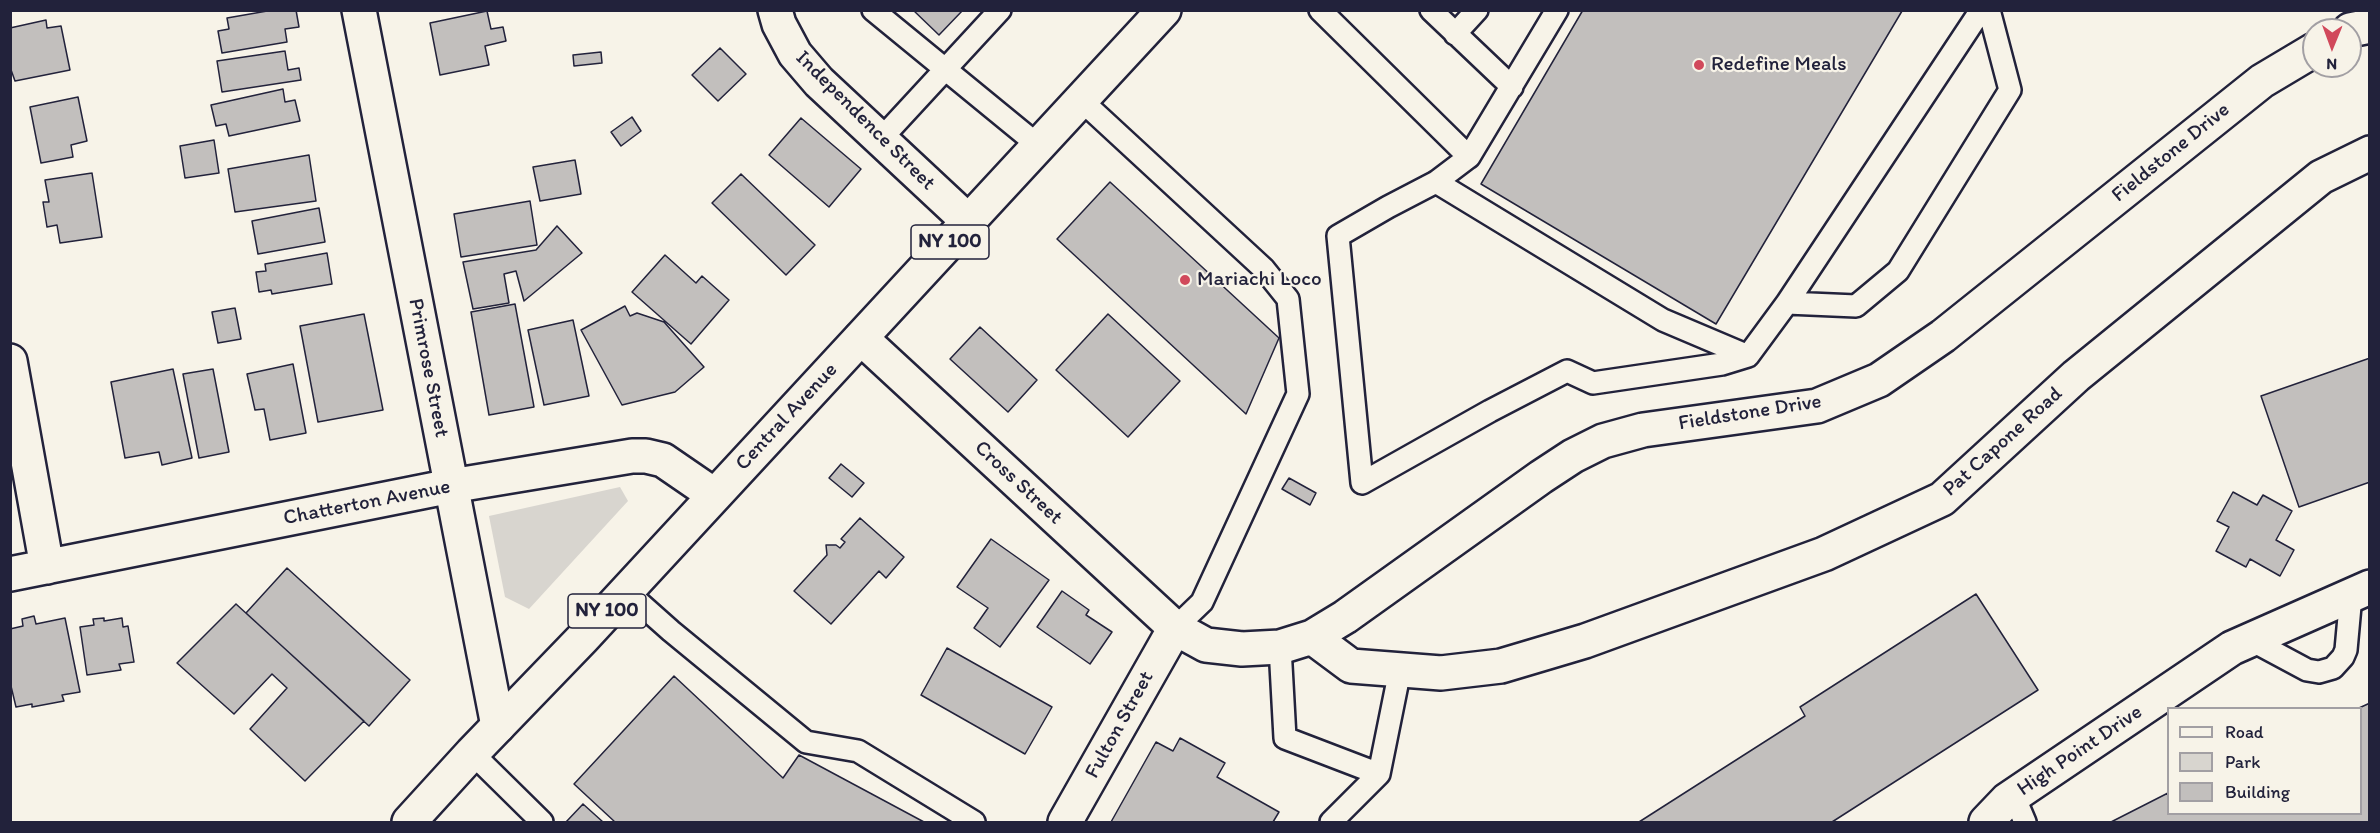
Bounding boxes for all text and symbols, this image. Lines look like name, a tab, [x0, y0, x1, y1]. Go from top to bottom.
north arrow	[2302, 18, 2362, 78]
street label: Independence Street	[790, 46, 940, 196]
place label: Redefine Meals	[1711, 52, 1847, 78]
text: N	[2326, 55, 2337, 74]
marker: Redefine Meals	[1692, 58, 1706, 72]
street label: Fieldstone Drive	[2107, 98, 2235, 208]
road number: NY 100	[911, 225, 989, 259]
place label: Mariachi Loco	[1197, 267, 1322, 293]
marker: Mariachi Loco	[1178, 273, 1192, 287]
street label: Primrose Street	[402, 296, 454, 440]
street label: Central Avenue	[731, 358, 843, 476]
street label: Pat Capone Road	[1938, 382, 2068, 502]
street label: Fieldstone Drive	[1677, 389, 1823, 437]
street label: Cross Street	[969, 436, 1067, 530]
street label: Chatterton Avenue	[281, 474, 453, 532]
road number: NY 100	[568, 594, 646, 628]
street label: Fulton Street	[1080, 667, 1160, 783]
street label: High Point Drive	[2013, 700, 2147, 802]
legend	[2167, 707, 2362, 815]
text: Road	[2225, 721, 2264, 743]
text: Park	[2225, 751, 2260, 773]
text: Building	[2225, 781, 2290, 803]

